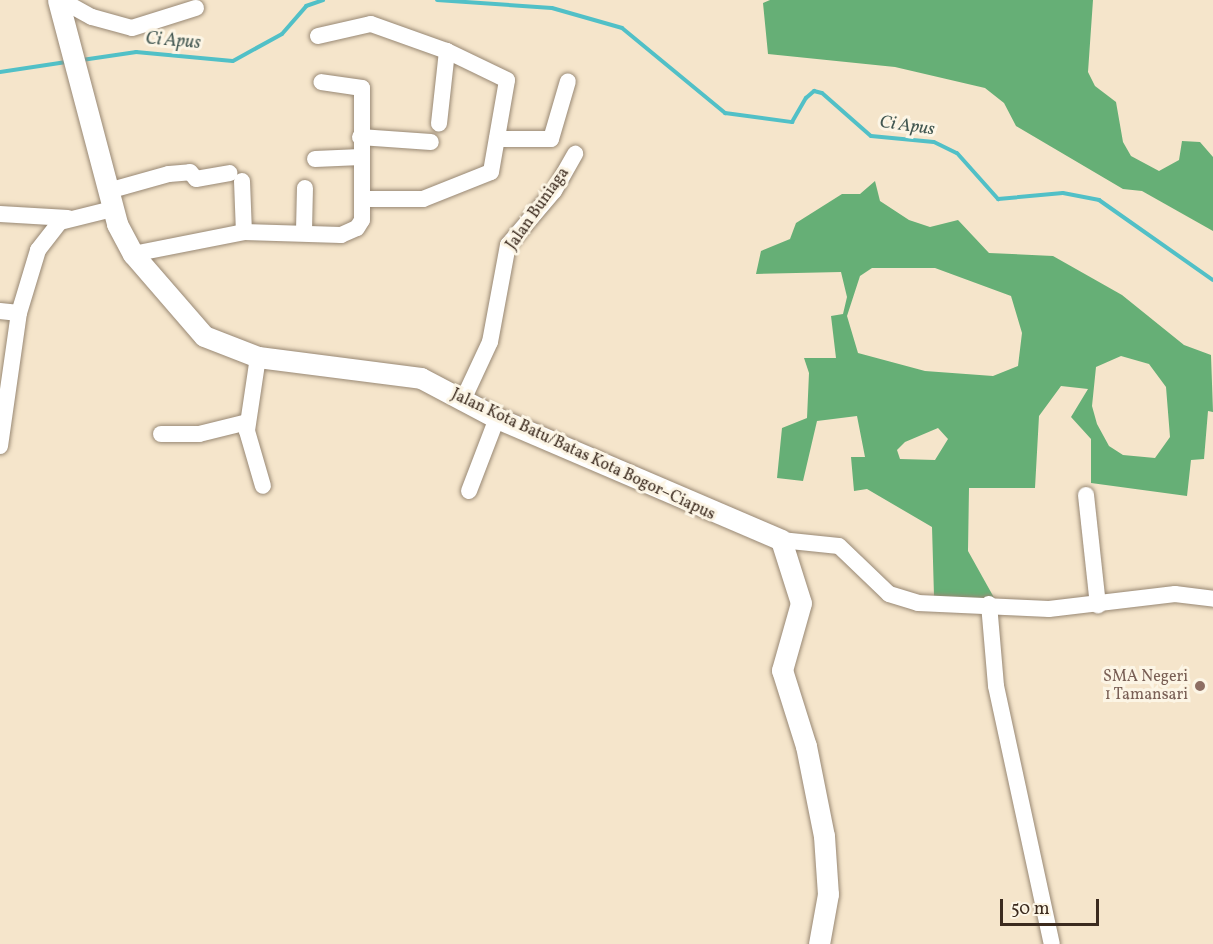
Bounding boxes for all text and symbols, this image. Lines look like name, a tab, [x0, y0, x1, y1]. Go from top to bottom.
water label: Ci Apus	[145, 29, 201, 55]
water label: Ci Apus	[878, 112, 936, 142]
street label: Jalan Buniaga	[503, 164, 573, 254]
street label: Jalan Kota Batu/Batas Kota Bogor–Ciapus	[448, 385, 718, 525]
place label: SMA Negeri 1 Tamansari	[1103, 667, 1188, 705]
marker: SMA Negeri 1 Tamansari	[1193, 679, 1207, 693]
scale bar	[1003, 887, 1102, 925]
text: 50 m	[1011, 897, 1050, 922]

